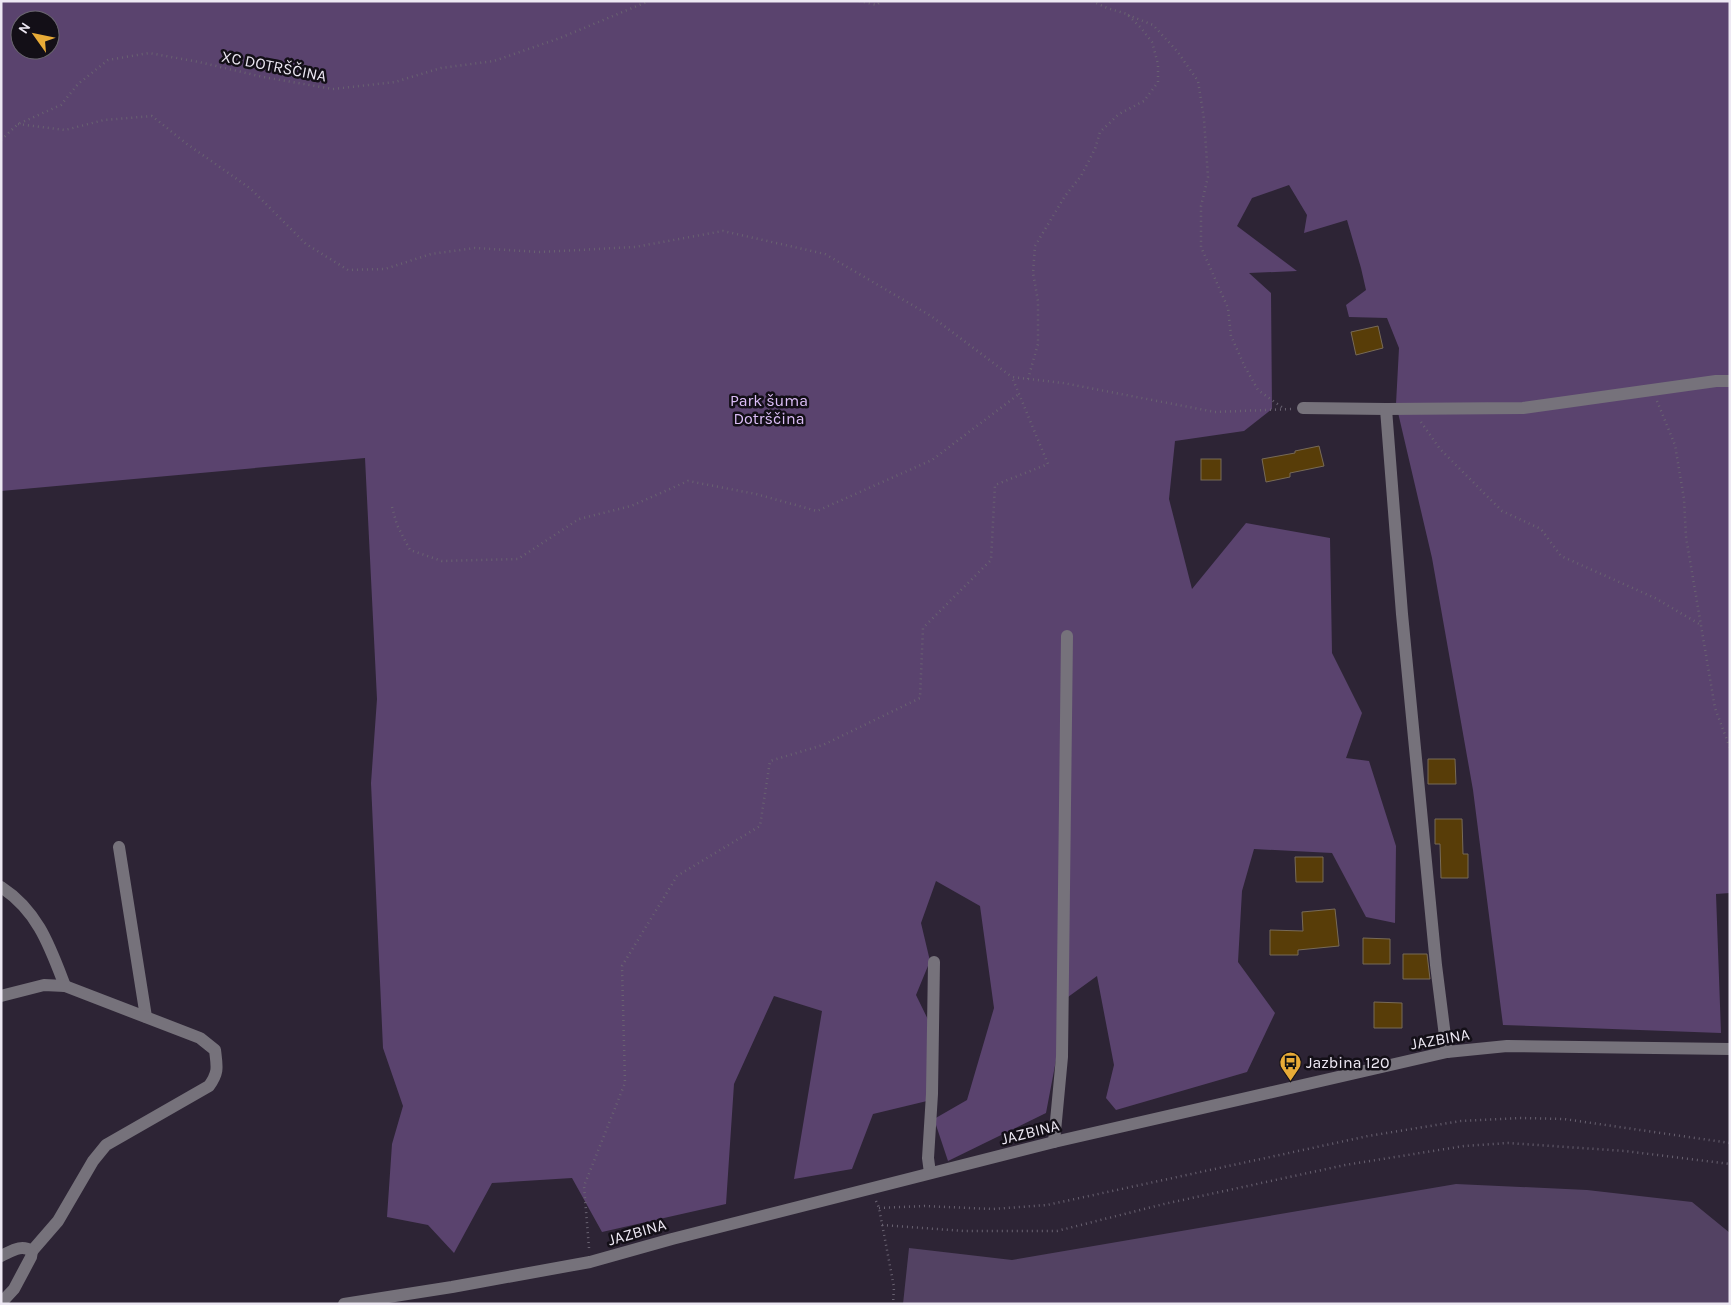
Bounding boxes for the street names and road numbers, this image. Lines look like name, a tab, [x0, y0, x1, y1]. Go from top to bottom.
street label: XC DOTRŠČINA	[220, 46, 328, 86]
street label: JAZBINA	[1409, 1024, 1471, 1054]
street label: JAZBINA	[999, 1116, 1061, 1148]
street label: JAZBINA	[606, 1215, 668, 1249]

